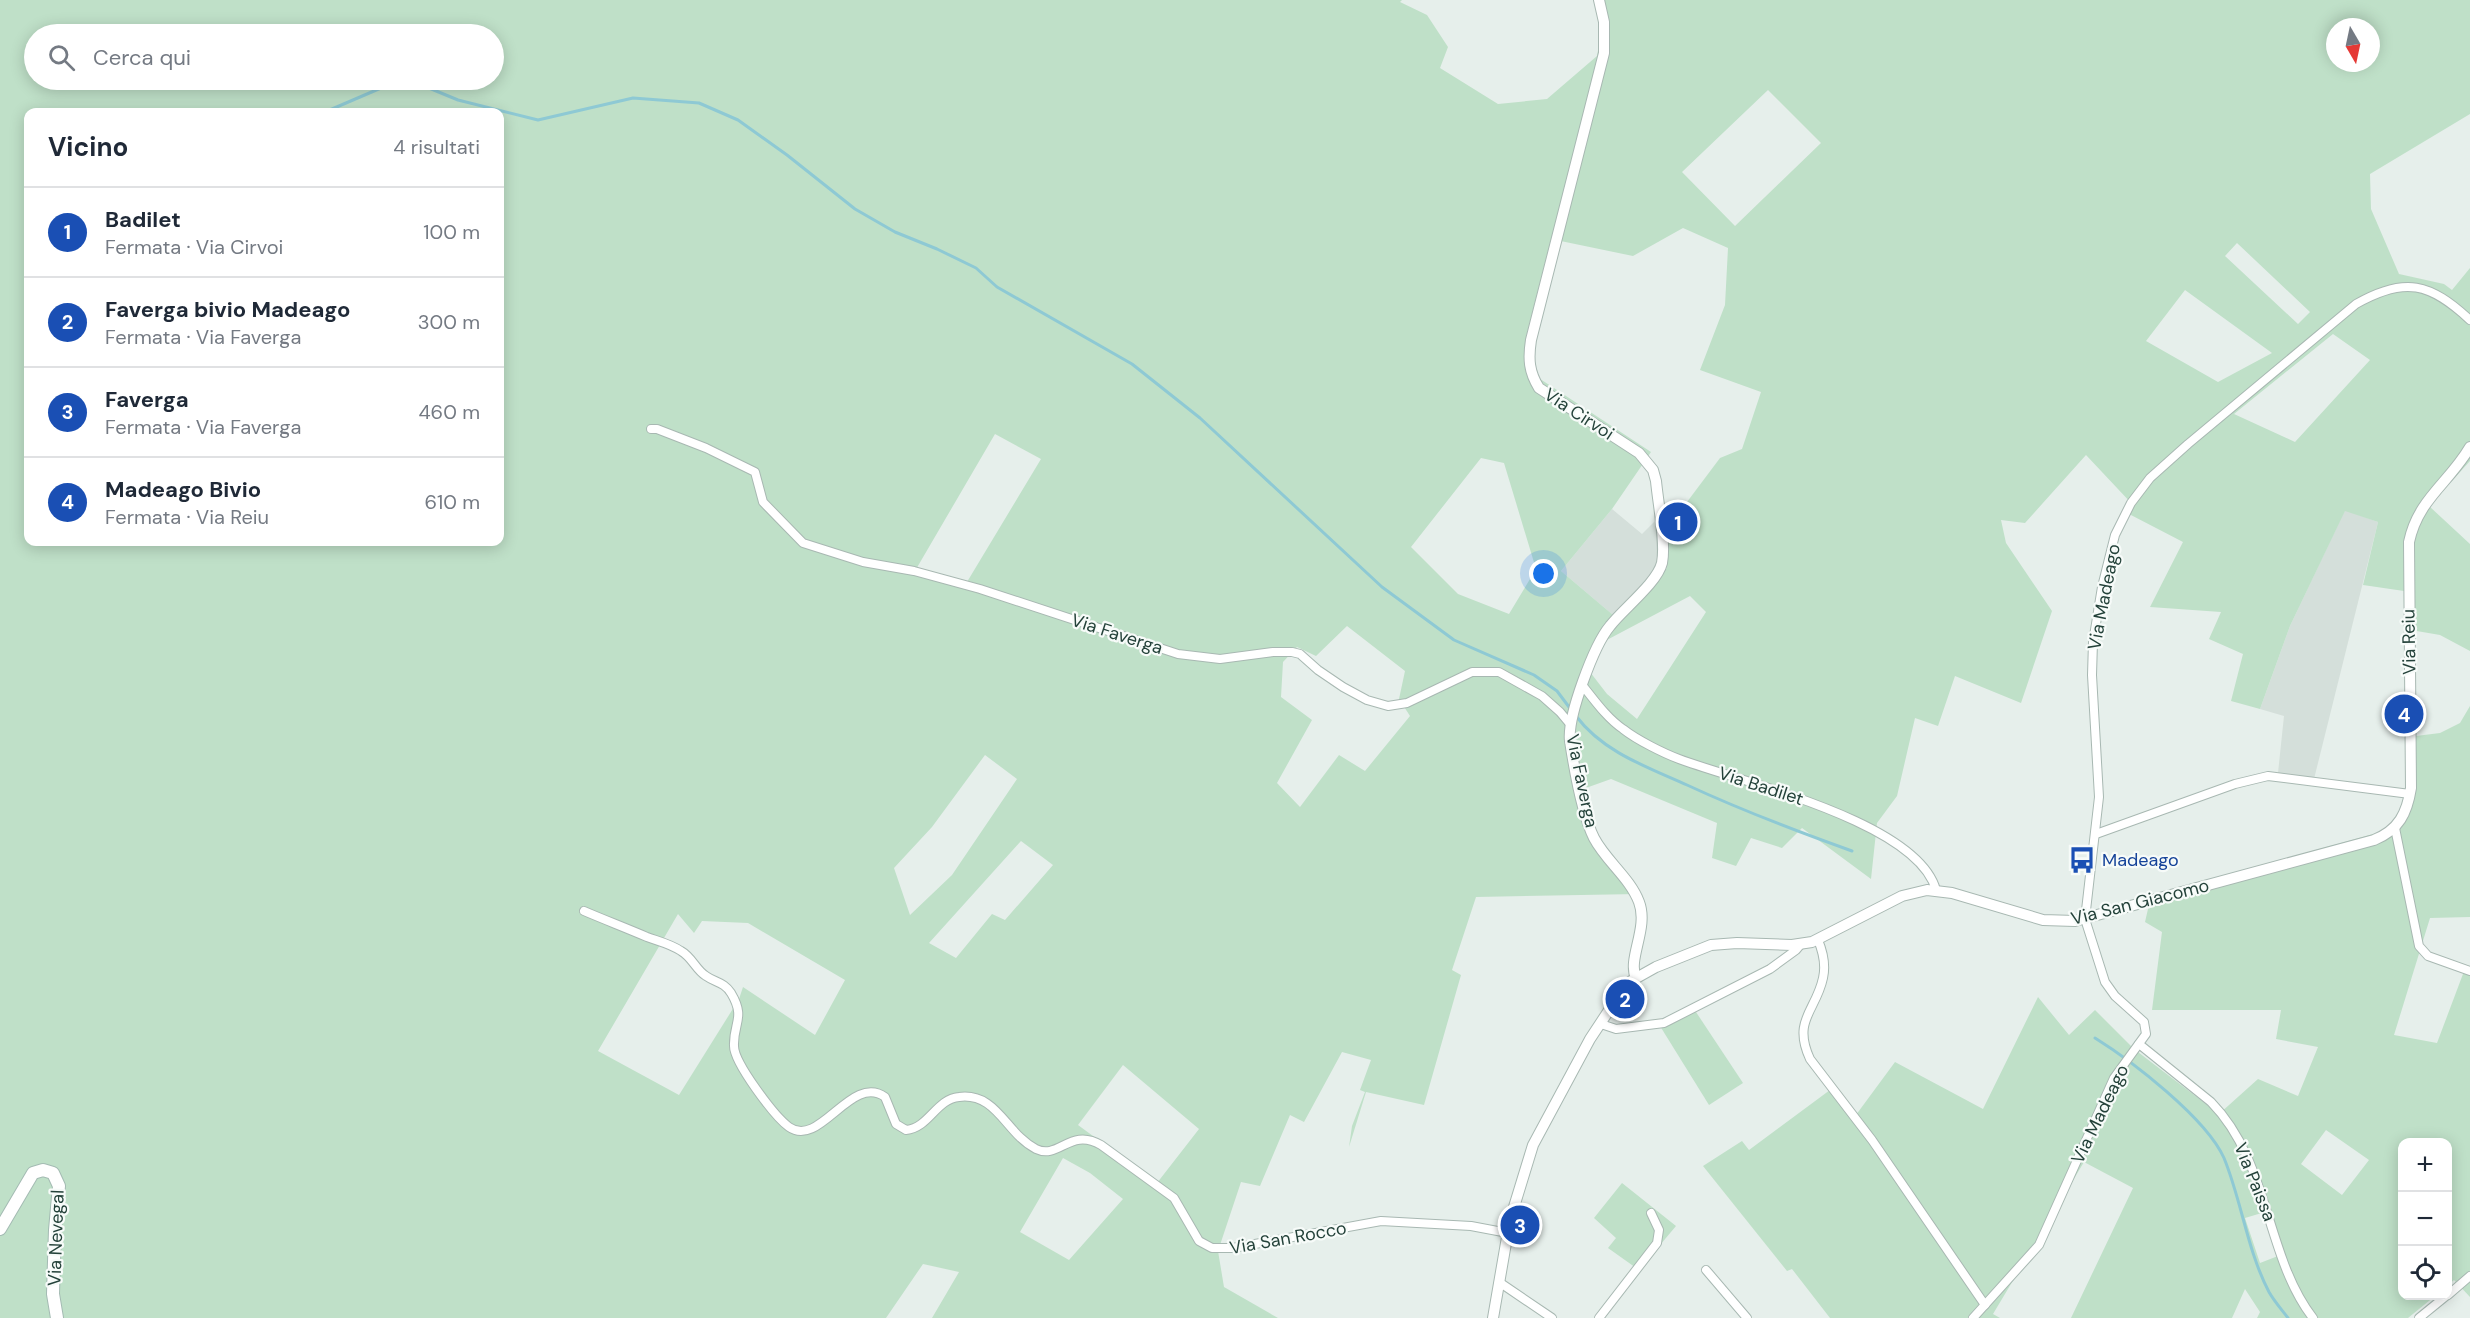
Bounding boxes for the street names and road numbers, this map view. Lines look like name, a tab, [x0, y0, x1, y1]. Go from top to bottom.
street label: Via Cirvoi	[1539, 382, 1619, 446]
street label: Via Madeago	[2082, 542, 2126, 652]
street label: Via Faverga	[1068, 608, 1166, 660]
street label: Via Reiu	[2396, 609, 2422, 675]
street label: Via Faverga	[1560, 732, 1604, 830]
street label: Via Badilet	[1715, 761, 1807, 811]
street label: Via San Giacomo	[2068, 873, 2212, 931]
street label: Via Madeago	[2066, 1060, 2134, 1168]
street label: Via Paissa	[2228, 1139, 2282, 1225]
street label: Via Nevegal	[42, 1189, 70, 1287]
street label: Via San Rocco	[1228, 1216, 1348, 1260]

